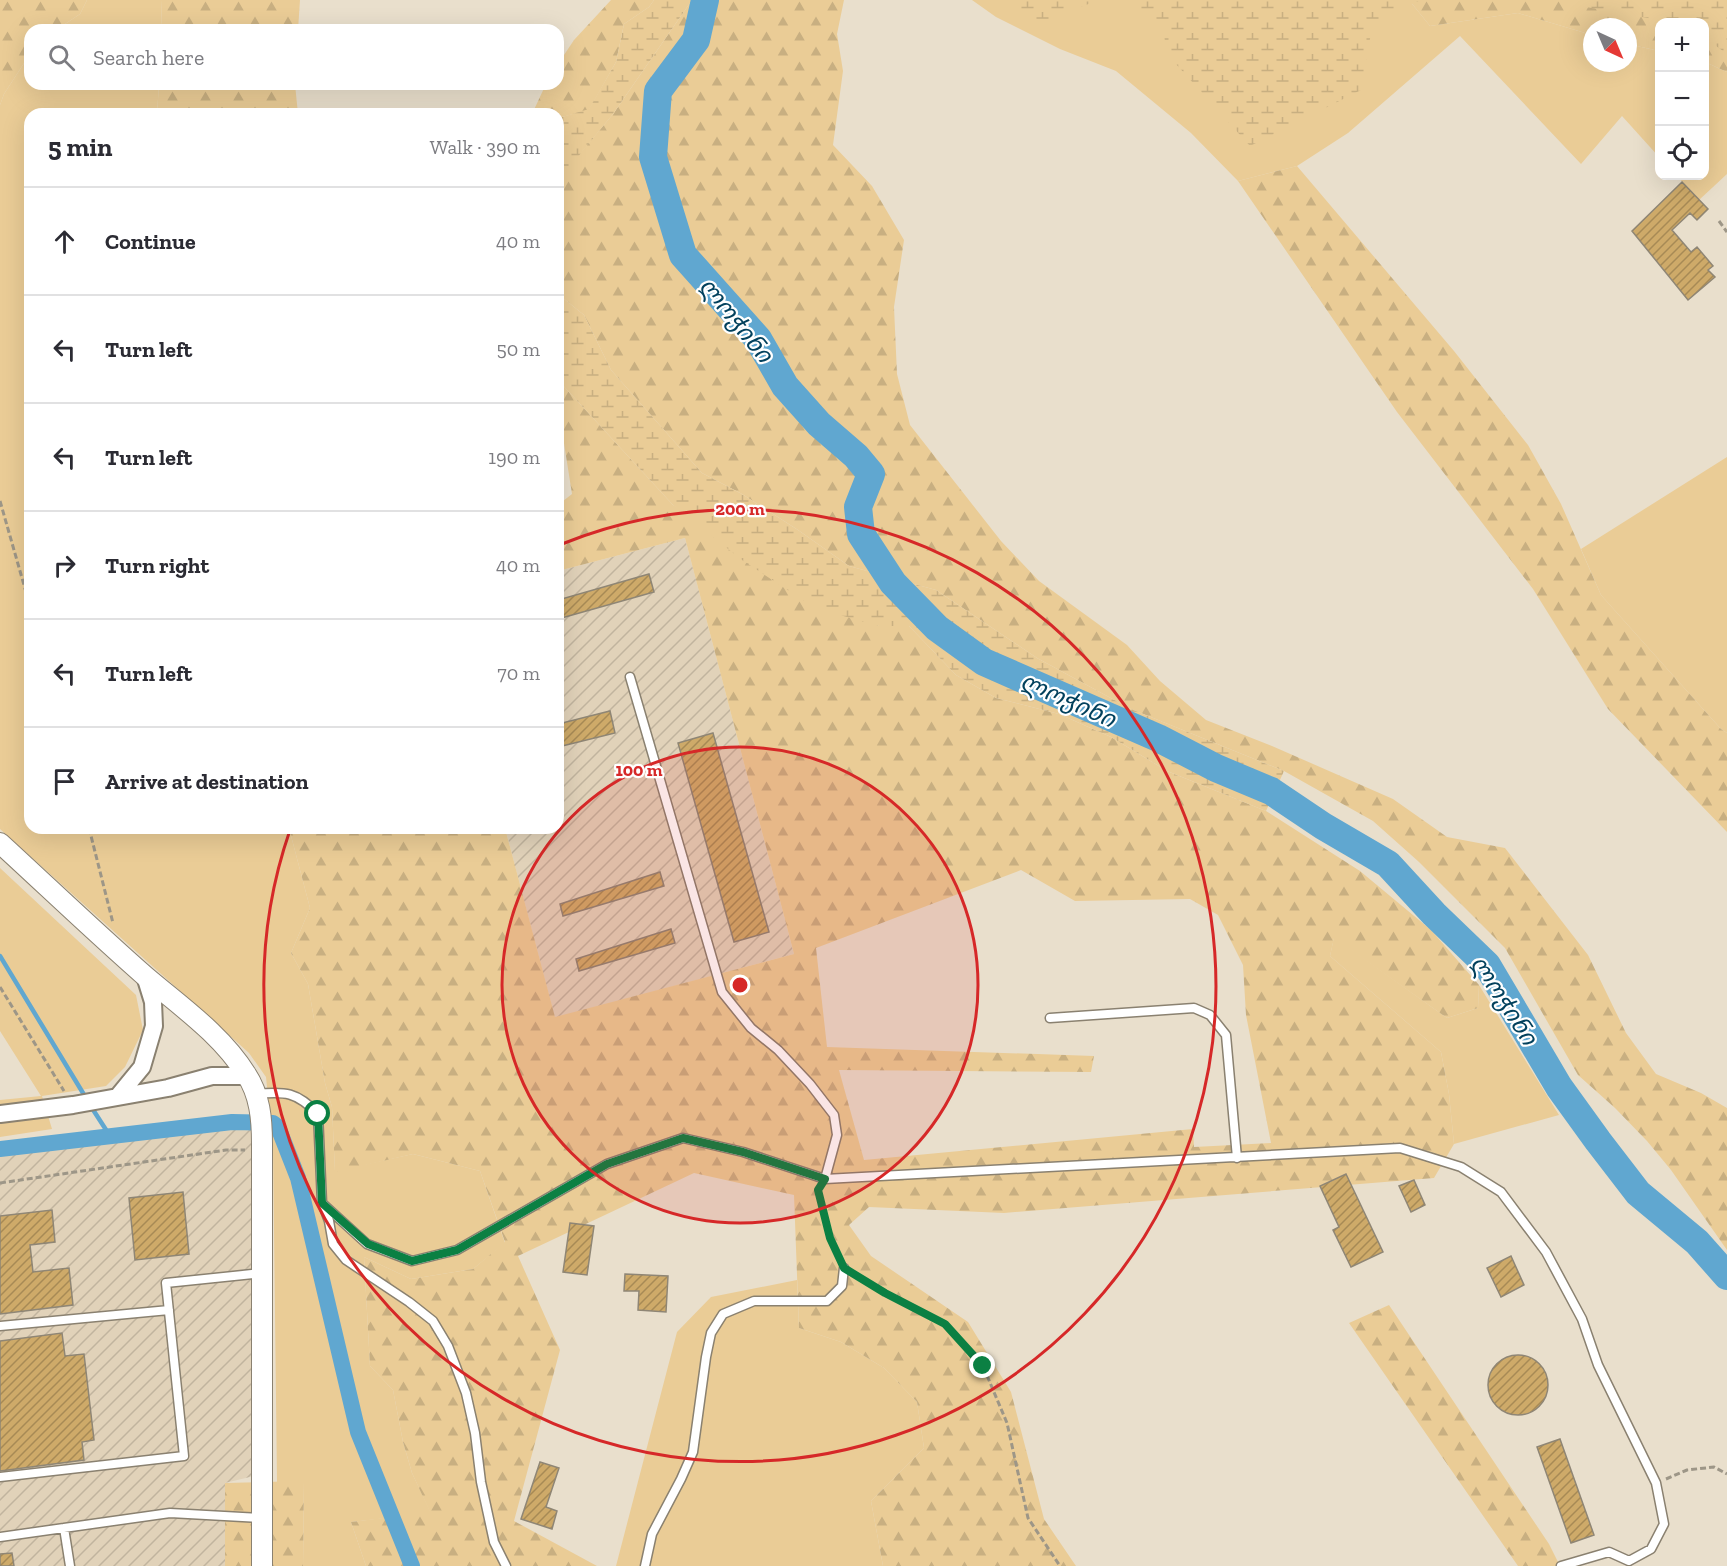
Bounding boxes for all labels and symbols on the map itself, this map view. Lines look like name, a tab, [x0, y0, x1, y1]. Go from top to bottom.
north arrow	[1583, 18, 1637, 72]
water label: ლოჭინი	[693, 271, 780, 369]
text: 200 m	[715, 498, 765, 520]
water label: ლოჭინი	[1016, 666, 1121, 734]
text: 100 m	[615, 759, 663, 781]
water label: ლოჭინი	[1465, 949, 1545, 1051]
centre of rings	[730, 975, 750, 995]
route start	[304, 1100, 330, 1126]
route end	[969, 1352, 995, 1378]

